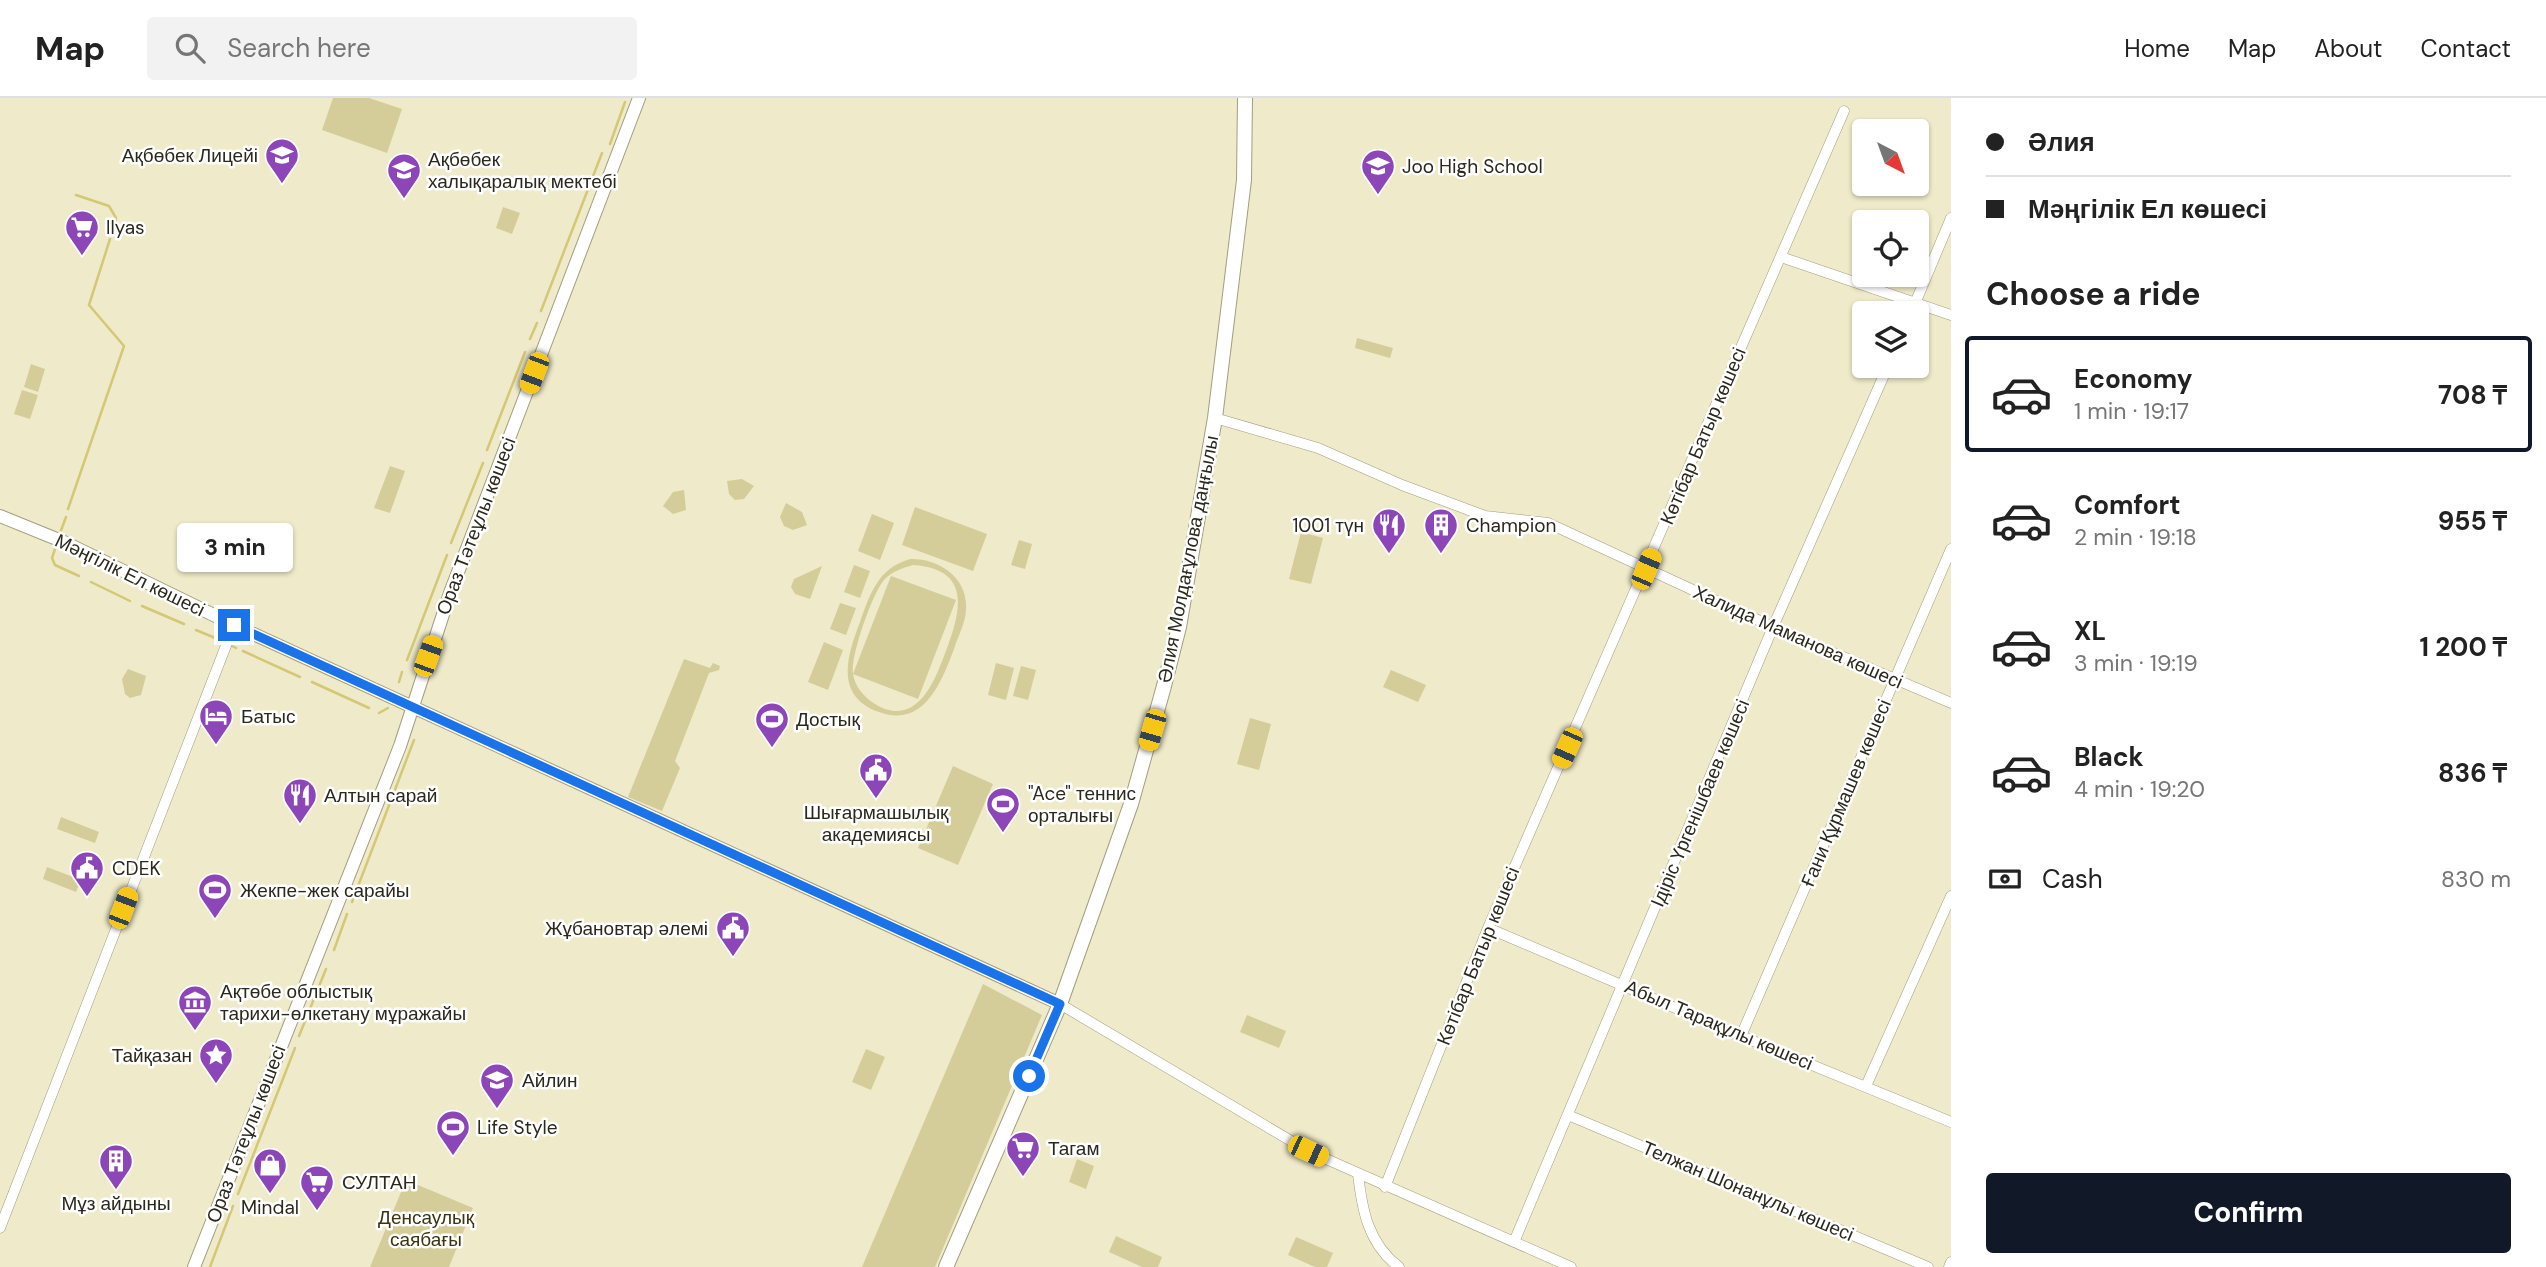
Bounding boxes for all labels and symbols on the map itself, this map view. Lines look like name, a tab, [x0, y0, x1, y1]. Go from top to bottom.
north arrow	[1852, 119, 1928, 196]
school or university icon: Ақбөбек Лицейі	[263, 136, 301, 185]
place label: Ақбөбек Лицейі	[122, 143, 258, 168]
place label: Ақбөбек халықаралық мектебі	[428, 147, 617, 194]
school or university icon: Joo High School	[1359, 147, 1397, 196]
school or university icon: Ақбөбек халықаралық мектебі	[385, 151, 423, 200]
place label: Joo High School	[1402, 154, 1543, 179]
supermarket icon: Ilyas	[63, 208, 101, 257]
place label: Ilyas	[106, 215, 145, 240]
street label: Көтібар Батыр көшесі	[1654, 344, 1752, 528]
car	[517, 350, 552, 396]
street label: Әлия Молдағұлова даңғылы	[1152, 433, 1224, 685]
street label: Ораз Тәтеұлы көшесі	[431, 434, 521, 618]
restaurant icon: 1001 түн	[1370, 506, 1408, 555]
building icon: Champion	[1422, 506, 1460, 555]
place label: 1001 түн	[1292, 513, 1364, 538]
place label: Champion	[1466, 513, 1556, 538]
callout: 3 min	[176, 524, 292, 573]
street label: Мәңгілік Ел көшесі	[51, 528, 209, 622]
car	[1629, 546, 1664, 592]
street label: Халида Маманова көшесі	[1689, 579, 1907, 695]
route end	[218, 609, 250, 641]
car	[411, 633, 446, 679]
street label: Ідіріс Үргенішбаев көшесі	[1645, 695, 1755, 911]
street label: Ғани Құрмашев көшесі	[1795, 696, 1897, 891]
hotel icon: Батыс	[197, 697, 235, 746]
sports icon: Достық	[753, 700, 791, 749]
place label: Батыс	[241, 704, 295, 729]
place label: Достық	[796, 707, 861, 732]
car	[1137, 707, 1168, 753]
car	[1549, 725, 1586, 771]
public building icon: Шығармашылық академиясы	[857, 751, 895, 800]
restaurant icon: Алтын сарай	[281, 776, 319, 825]
place label: "Ace" теннис орталығы	[1028, 781, 1136, 828]
place label: Алтын сарай	[324, 783, 437, 808]
sports icon: "Ace" теннис орталығы	[984, 785, 1022, 834]
place label: Шығармашылық академиясы	[804, 800, 949, 847]
public building icon: CDEK	[68, 849, 106, 898]
place label: CDEK	[112, 856, 161, 881]
street label: Көтібар Батыр көшесі	[1431, 863, 1525, 1049]
sports icon: Жекпе-жек сарайы	[196, 871, 234, 920]
place label: Жекпе-жек сарайы	[240, 878, 409, 903]
car	[106, 885, 141, 931]
public building icon: Жұбановтар әлемі	[714, 909, 752, 958]
place label: Жұбановтар әлемі	[545, 916, 708, 941]
street label: Абыл Тарақұлы көшесі	[1621, 974, 1817, 1076]
place label: Ақтөбе облыстық тарихи-өлкетану мұражайы	[220, 979, 466, 1026]
museum icon: Ақтөбе облыстық тарихи-өлкетану мұражайы	[176, 983, 214, 1032]
place icon: Тайқазан	[197, 1036, 235, 1085]
street label: Ораз Тәтеұлы көшесі	[201, 1042, 291, 1226]
place label: Тайқазан	[112, 1043, 192, 1068]
route start	[1013, 1060, 1045, 1092]
school or university icon: Айлин	[478, 1061, 516, 1110]
place label: Айлин	[522, 1068, 577, 1093]
sports icon: Life Style	[434, 1108, 472, 1157]
place label: Life Style	[477, 1115, 558, 1140]
supermarket icon: Тагам	[1004, 1129, 1042, 1178]
car	[1285, 1133, 1332, 1169]
street label: Телжан Шонанұлы көшесі	[1638, 1135, 1858, 1247]
place label: Тагам	[1048, 1136, 1099, 1161]
building icon: Мұз айдыны	[97, 1142, 135, 1191]
shop icon: Mindal	[251, 1146, 289, 1195]
supermarket icon: СУЛТАН	[298, 1163, 336, 1212]
place label: СУЛТАН	[342, 1170, 416, 1195]
place label: Мұз айдыны	[61, 1191, 171, 1216]
place label: Mindal	[241, 1195, 299, 1220]
park label: Денсаулық саябағы	[378, 1205, 475, 1252]

